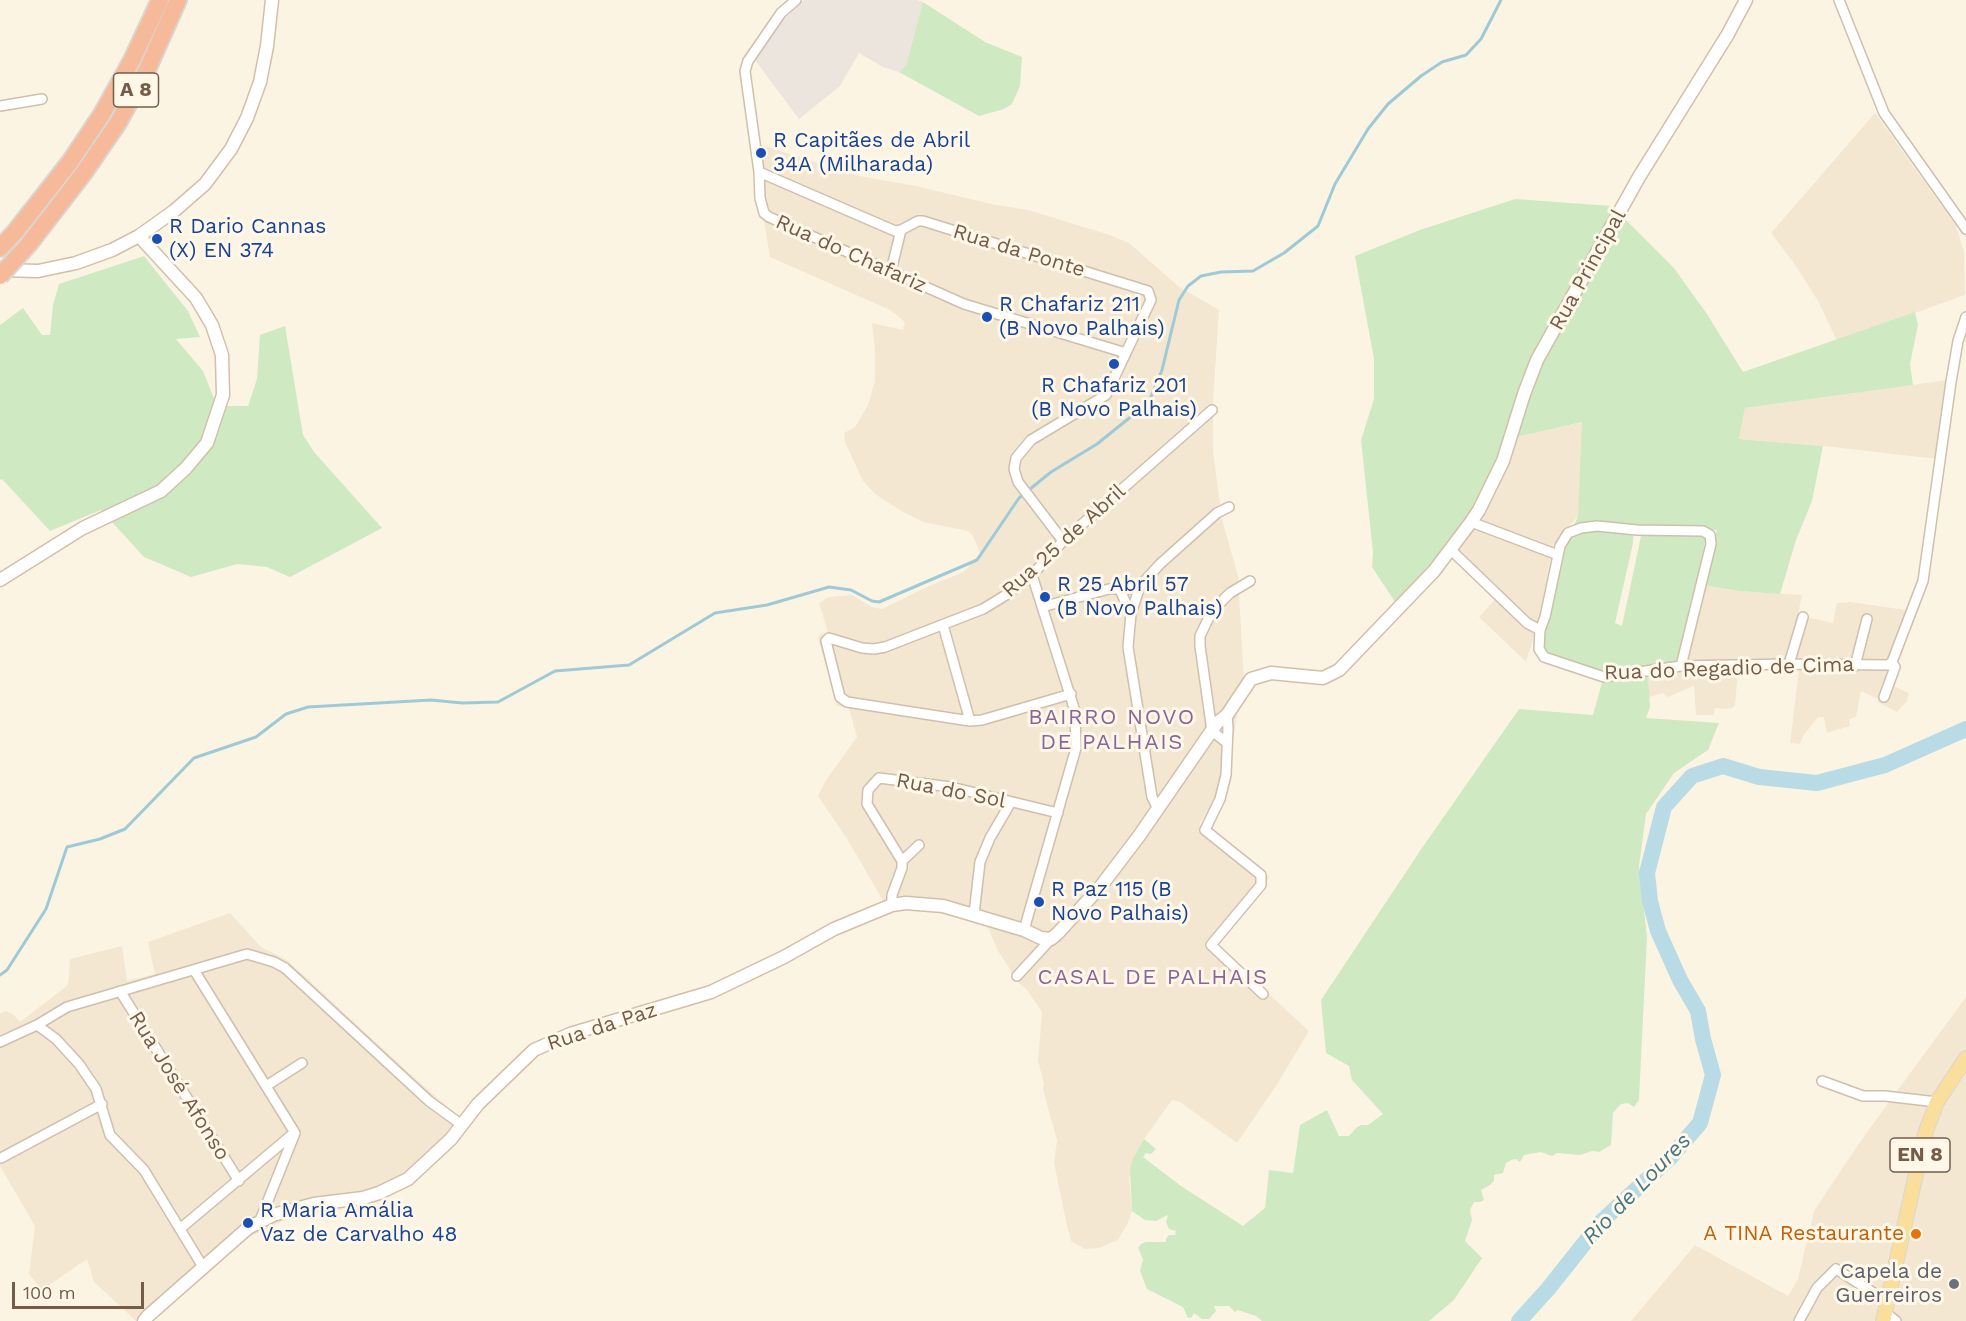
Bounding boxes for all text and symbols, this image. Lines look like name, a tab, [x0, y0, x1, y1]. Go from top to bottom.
road number: A 8	[114, 73, 158, 107]
place label: R Capitães de Abril 34A (Milharada)	[773, 128, 970, 178]
marker: R Capitães de Abril 34A (Milharada)	[754, 146, 768, 160]
street label: Rua Principal	[1544, 205, 1632, 335]
street label: Rua do Chafariz	[772, 209, 930, 299]
place label: R Dario Cannas (X) EN 374	[169, 214, 326, 264]
street label: Rua da Ponte	[950, 219, 1088, 283]
marker: R Dario Cannas (X) EN 374	[150, 232, 164, 246]
place label: R Chafariz 211 (B Novo Palhais)	[999, 292, 1165, 342]
marker: R Chafariz 211 (B Novo Palhais)	[980, 310, 994, 324]
marker: R Chafariz 201 (B Novo Palhais)	[1107, 357, 1121, 371]
place label: R Chafariz 201 (B Novo Palhais)	[1031, 373, 1197, 423]
street label: Rua 25 de Abril	[997, 479, 1131, 603]
place label: R 25 Abril 57 (B Novo Palhais)	[1057, 572, 1223, 622]
marker: R 25 Abril 57 (B Novo Palhais)	[1038, 590, 1052, 604]
street label: Rua do Regadio de Cima	[1603, 652, 1855, 686]
district label: BAIRRO NOVO DE PALHAIS	[1028, 705, 1196, 756]
street label: Rua do Sol	[894, 768, 1008, 814]
place label: R Paz 115 (B Novo Palhais)	[1051, 877, 1189, 927]
marker: R Paz 115 (B Novo Palhais)	[1032, 895, 1046, 909]
district label: CASAL DE PALHAIS	[1037, 965, 1269, 991]
street label: Rua da Paz	[544, 997, 660, 1057]
street label: Rua José Afonso	[123, 1007, 235, 1165]
water label: Rio de Loures	[1577, 1128, 1697, 1250]
road number: EN 8	[1890, 1138, 1950, 1172]
place label: R Maria Amália Vaz de Carvalho 48	[260, 1198, 457, 1248]
marker: R Maria Amália Vaz de Carvalho 48	[241, 1216, 255, 1230]
place label: A TINA Restaurante	[1703, 1221, 1904, 1247]
marker: A TINA Restaurante	[1909, 1227, 1923, 1241]
place label: Capela de Guerreiros	[1835, 1259, 1942, 1309]
scale bar	[15, 1270, 147, 1308]
marker: Capela de Guerreiros	[1947, 1277, 1961, 1291]
text: 100 m	[23, 1282, 76, 1303]

